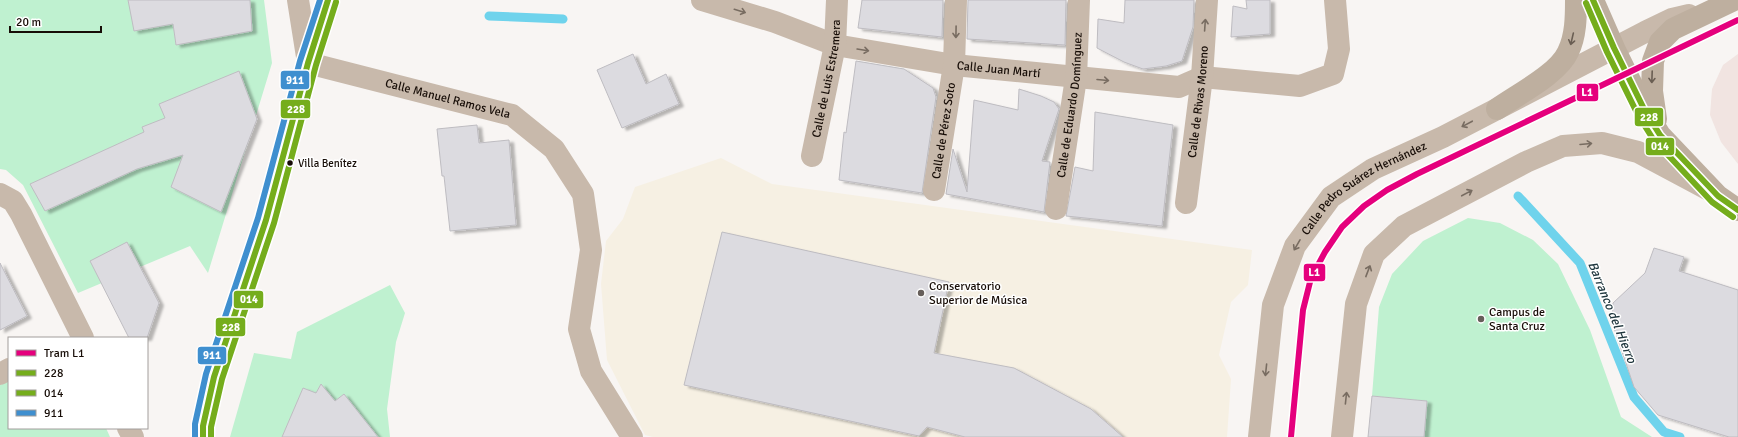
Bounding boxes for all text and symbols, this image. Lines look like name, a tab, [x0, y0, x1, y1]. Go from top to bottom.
scale bar	[10, 8, 101, 34]
one-way arrow	[733, 8, 746, 15]
text: 20 m	[16, 15, 41, 30]
street label: Calle de Luis Estremera	[809, 19, 844, 139]
one-way arrow	[1202, 19, 1209, 32]
one-way arrow	[952, 25, 960, 38]
street label: Calle de Eduardo Domínguez	[1054, 32, 1086, 179]
one-way arrow	[1567, 32, 1575, 45]
street label: Calle de Rivas Moreno	[1185, 45, 1212, 159]
one-way arrow	[856, 46, 869, 54]
street label: Calle Juan Martí	[956, 58, 1042, 81]
line badge: 911	[280, 70, 310, 90]
one-way arrow	[1649, 70, 1656, 83]
text: 911	[286, 74, 304, 87]
street label: Calle Manuel Ramos Vela	[383, 76, 512, 122]
one-way arrow	[1096, 77, 1109, 84]
street label: Calle de Pérez Soto	[929, 81, 959, 180]
line badge: L1	[1576, 83, 1599, 102]
text: L1	[1581, 86, 1593, 99]
line badge: 228	[280, 99, 311, 119]
text: 228	[287, 103, 305, 116]
line badge: 228	[1634, 107, 1664, 127]
text: 228	[1640, 111, 1658, 124]
one-way arrow	[1461, 121, 1473, 128]
line badge: 014	[1645, 137, 1675, 156]
street label: Calle Pedro Suárez Hernández	[1298, 139, 1429, 238]
text: 014	[1651, 140, 1669, 153]
one-way arrow	[1579, 141, 1592, 148]
place label: Villa Benítez	[298, 157, 357, 170]
marker: Villa Benítez	[285, 158, 295, 168]
one-way arrow	[1461, 189, 1473, 196]
one-way arrow	[1292, 239, 1300, 251]
water label: Barranco del Hierro	[1584, 259, 1640, 367]
line badge: L1	[1303, 263, 1326, 282]
one-way arrow	[1365, 265, 1373, 277]
text: L1	[1308, 266, 1320, 279]
place label: Conservatorio Superior de Música	[929, 279, 1027, 308]
marker: Conservatorio Superior de Música	[916, 288, 926, 298]
line badge: 014	[233, 290, 264, 309]
text: 014	[240, 293, 258, 306]
place label: Campus de Santa Cruz	[1489, 305, 1545, 334]
marker: Campus de Santa Cruz	[1476, 314, 1486, 324]
line badge: 228	[215, 317, 246, 337]
text: 228	[222, 321, 240, 334]
legend	[8, 337, 148, 429]
text: Tram L1	[44, 346, 85, 361]
line badge: 911	[197, 346, 227, 365]
text: 911	[203, 349, 221, 362]
one-way arrow	[1263, 363, 1270, 376]
text: 228	[44, 366, 63, 381]
text: 014	[44, 386, 64, 401]
one-way arrow	[1342, 392, 1350, 405]
text: 911	[44, 406, 63, 421]

